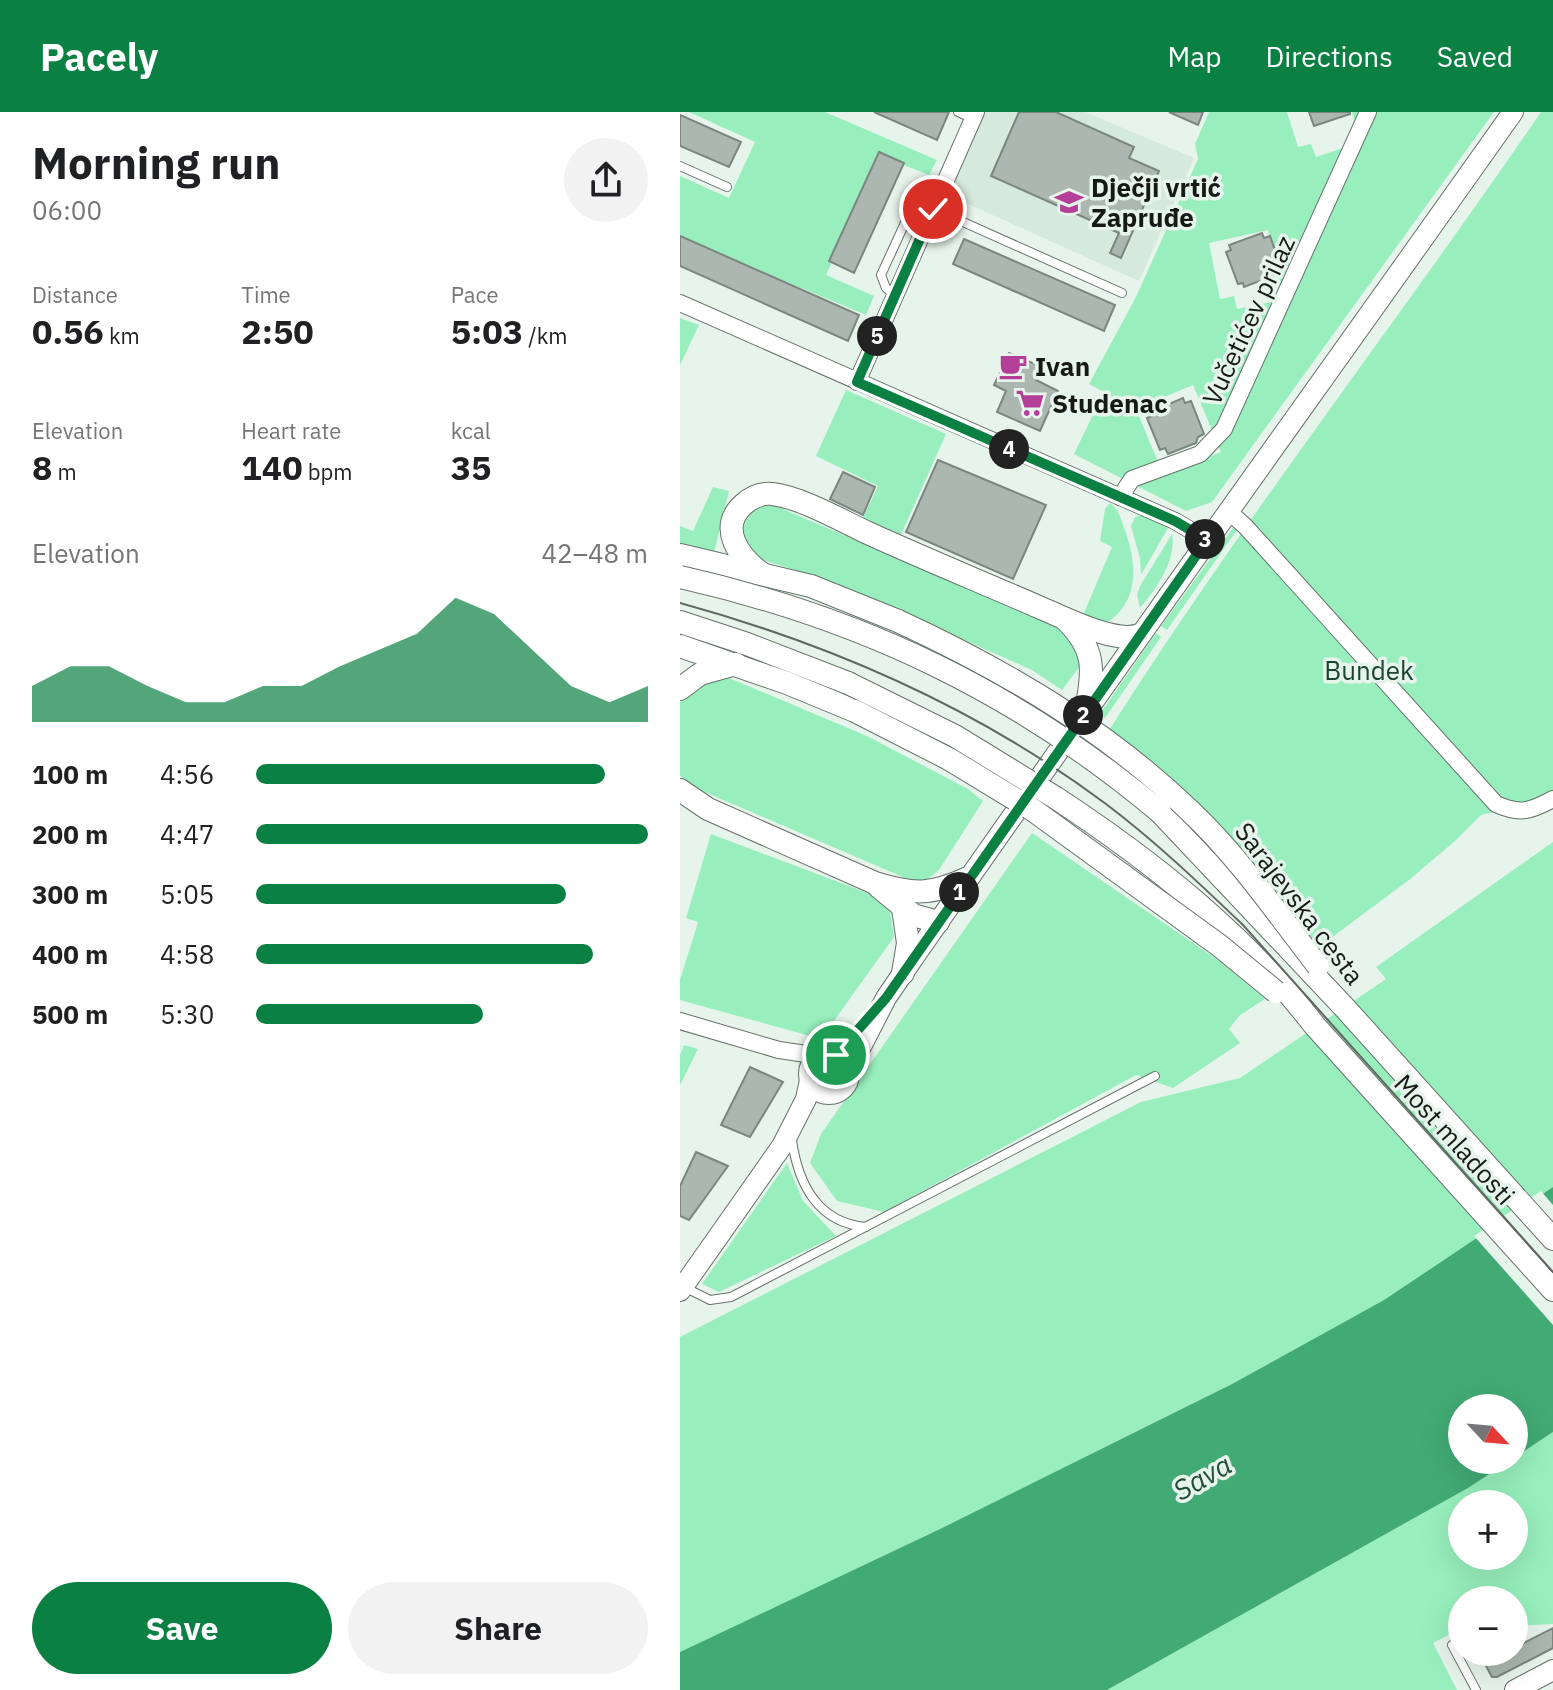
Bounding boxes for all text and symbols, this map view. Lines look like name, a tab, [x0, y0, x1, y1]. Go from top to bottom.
text: Pacely	[40, 32, 158, 81]
text: Map	[1167, 38, 1221, 75]
text: Directions	[1265, 38, 1393, 75]
text: Saved	[1437, 38, 1513, 75]
text: Morning run	[32, 134, 281, 191]
button: share	[564, 138, 648, 222]
place label: Dječji vrtić Zapruđe	[1091, 170, 1221, 234]
pin	[899, 175, 967, 243]
icon: check	[911, 187, 955, 231]
school or university icon: Dječji vrtić Zapruđe	[1054, 187, 1084, 217]
text: 06:00	[32, 193, 102, 227]
street label: Vučetićev prilaz	[1194, 230, 1302, 410]
text: Distance	[32, 280, 118, 309]
text: Time	[241, 280, 291, 309]
text: Pace	[451, 280, 499, 309]
text: 0.56	[32, 309, 104, 353]
text: 2:50	[241, 309, 314, 353]
text: 5:03	[451, 309, 523, 353]
pin: 5	[857, 316, 897, 356]
text: km	[104, 321, 140, 350]
text: /km	[523, 321, 568, 350]
text: 5	[870, 321, 884, 350]
place label: Ivan	[1035, 349, 1090, 383]
cafe icon: Ivan	[998, 351, 1028, 381]
place label: Studenac	[1052, 386, 1168, 420]
supermarket icon: Studenac	[1015, 388, 1045, 418]
text: Elevation	[32, 416, 123, 445]
text: Heart rate	[241, 416, 341, 445]
text: kcal	[451, 416, 491, 445]
pin: 4	[989, 429, 1029, 469]
text: 4	[1002, 434, 1016, 463]
text: 8	[32, 445, 52, 489]
text: 140	[241, 445, 303, 489]
text: 35	[451, 445, 491, 489]
text: m	[52, 457, 77, 486]
text: bpm	[303, 457, 352, 486]
pin: 3	[1185, 519, 1225, 559]
text: 3	[1198, 524, 1212, 553]
text: Elevation	[32, 536, 140, 570]
text: 42–48 m	[541, 536, 648, 570]
park label: Bundek	[1324, 653, 1414, 687]
pin: 2	[1063, 695, 1103, 735]
text: 2	[1076, 700, 1090, 729]
text: 100 m	[32, 757, 108, 791]
text: 4:56	[160, 757, 214, 791]
street label: Sarajevska cesta	[1228, 815, 1372, 991]
text: 200 m	[32, 817, 108, 851]
text: 4:47	[160, 817, 214, 851]
pin: 1	[939, 872, 979, 912]
text: 300 m	[32, 877, 108, 911]
text: 5:05	[160, 877, 214, 911]
text: 1	[952, 877, 966, 906]
text: 400 m	[32, 937, 108, 971]
text: 4:58	[160, 937, 214, 971]
text: 500 m	[32, 997, 108, 1031]
text: 5:30	[160, 997, 214, 1031]
pin	[802, 1021, 870, 1089]
icon: arrive	[814, 1033, 858, 1077]
street label: Most mladosti	[1387, 1066, 1523, 1212]
north arrow	[1448, 1394, 1528, 1474]
map controls	[1448, 1394, 1528, 1666]
water label: Sava	[1166, 1446, 1238, 1508]
button: +	[1448, 1490, 1528, 1570]
button: Save	[32, 1582, 332, 1674]
button: Share	[348, 1582, 648, 1674]
button: −	[1448, 1586, 1528, 1666]

